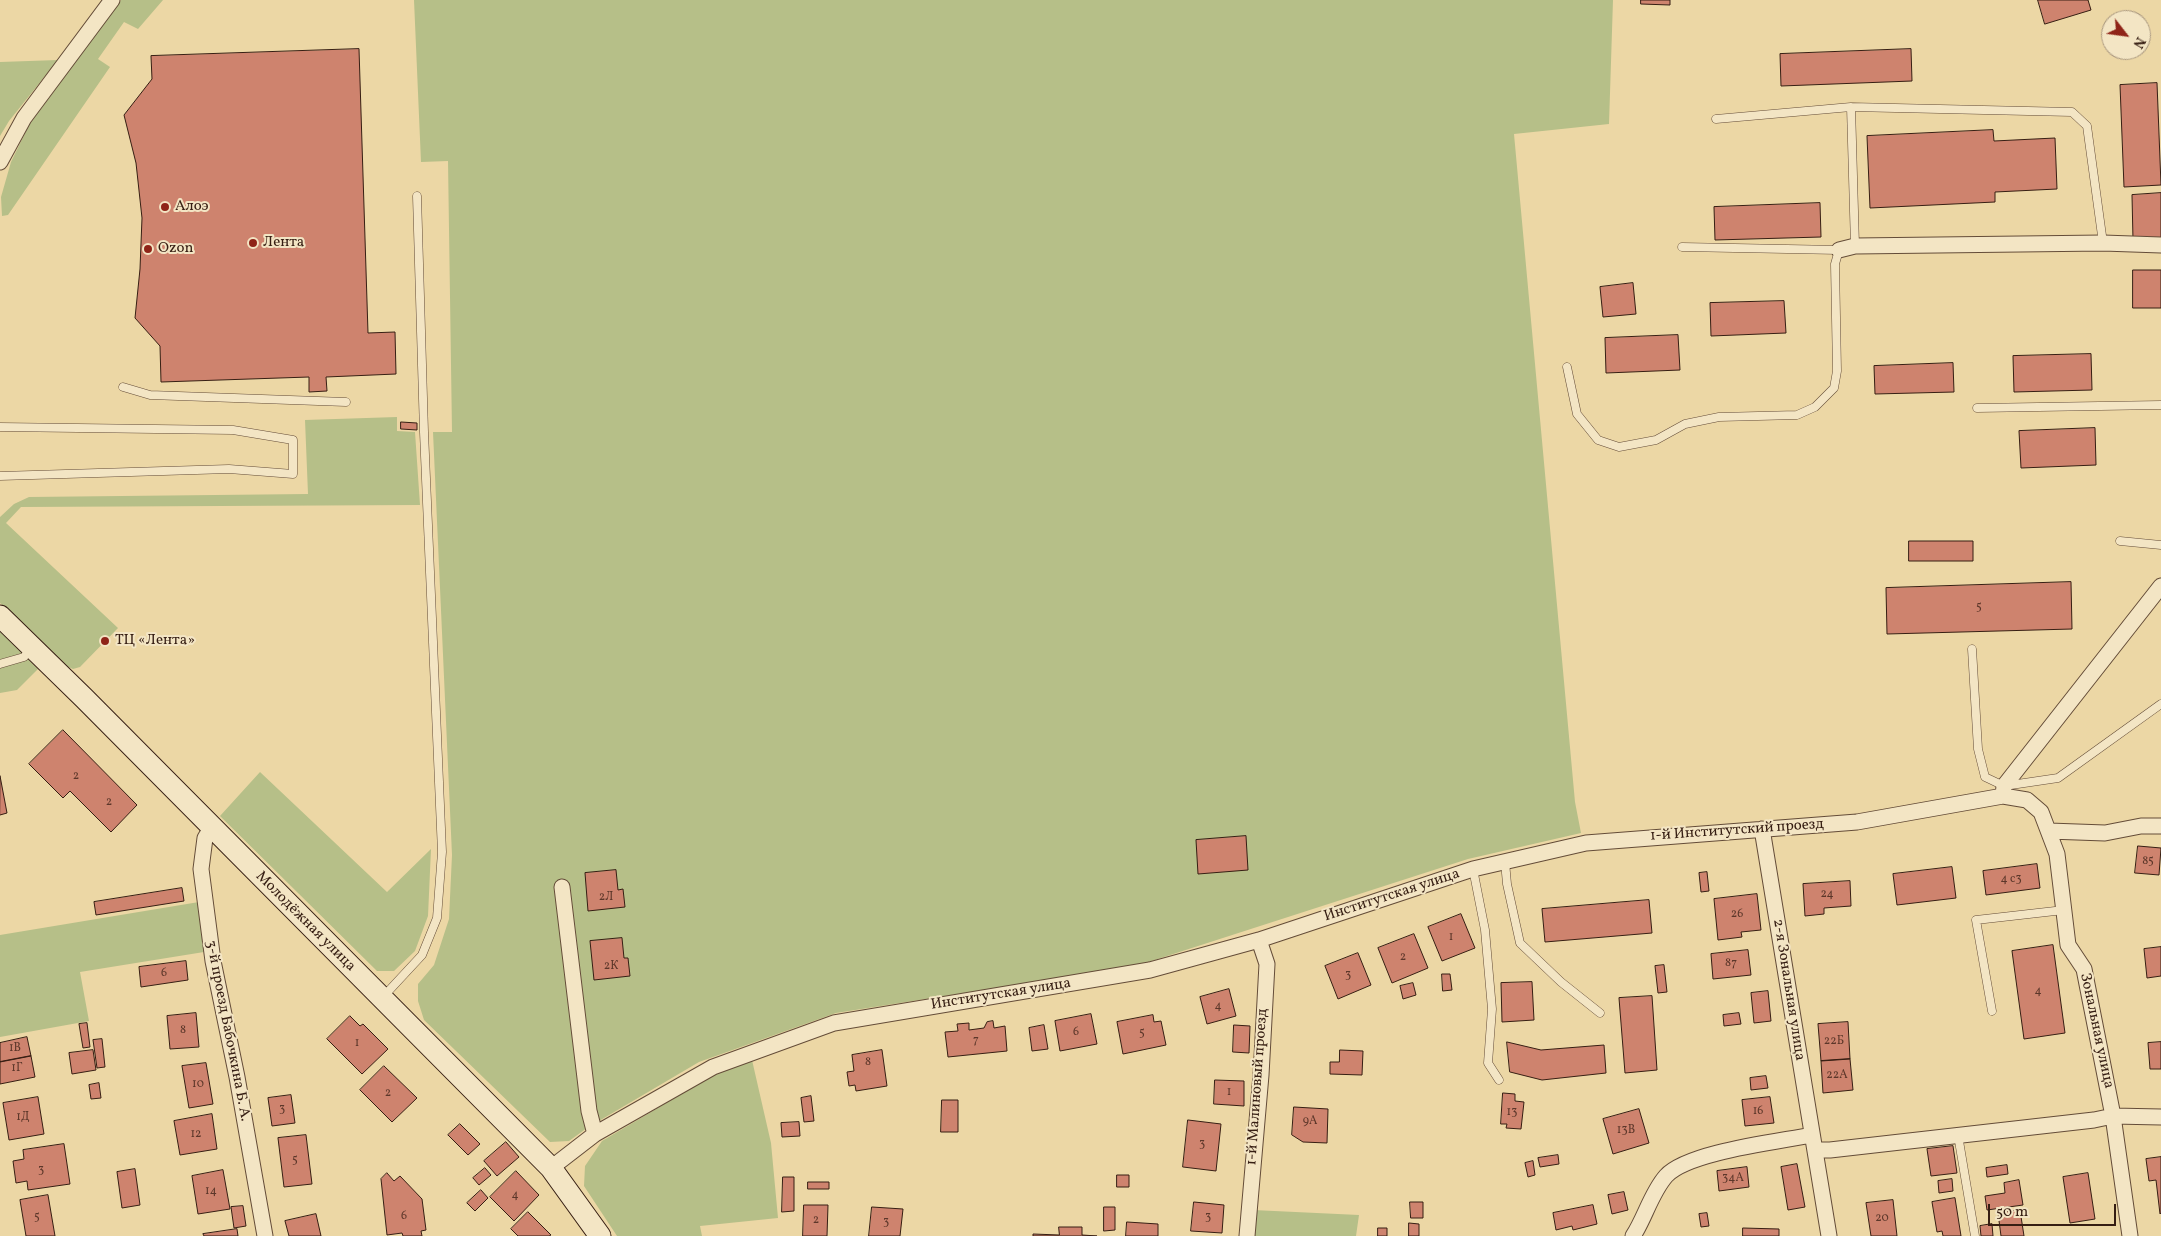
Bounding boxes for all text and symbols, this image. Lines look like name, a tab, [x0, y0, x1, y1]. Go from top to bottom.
north arrow	[2101, 10, 2151, 60]
text: N	[2128, 33, 2149, 51]
place label: Алоэ	[175, 198, 209, 216]
marker: Алоэ	[159, 201, 171, 213]
place label: Лента	[263, 234, 304, 252]
marker: Лента	[247, 237, 259, 249]
place label: Ozon	[158, 240, 193, 258]
marker: Ozon	[142, 243, 154, 255]
house number: 5	[1976, 601, 1982, 615]
place label: ТЦ «Лента»	[115, 632, 195, 650]
marker: ТЦ «Лента»	[99, 635, 111, 647]
house number: 2	[73, 770, 79, 784]
house number: 2	[106, 796, 112, 810]
street label: 1-й Институтский проезд	[1650, 816, 1824, 846]
house number: 85	[2142, 855, 2154, 869]
street label: Институтская улица	[1322, 866, 1462, 926]
street label: Молодёжная улица	[251, 868, 359, 976]
house number: 4 с3	[2000, 873, 2022, 887]
house number: 24	[1820, 888, 1834, 902]
house number: 2Л	[599, 891, 613, 905]
house number: 26	[1731, 908, 1743, 922]
street label: 2-я Зональная улица	[1768, 918, 1808, 1062]
house number: 1	[1449, 931, 1453, 945]
street label: 3-й проезд Бабочкина Б. А.	[201, 939, 253, 1123]
house number: 2	[1400, 951, 1406, 965]
house number: 87	[1725, 957, 1737, 971]
house number: 2К	[604, 960, 618, 974]
house number: 6	[161, 967, 167, 981]
house number: 3	[1345, 969, 1351, 983]
street label: Зональная улица	[2075, 972, 2117, 1090]
street label: Институтская улица	[930, 975, 1072, 1015]
house number: 4	[2034, 985, 2042, 999]
house number: 4	[1214, 1000, 1222, 1014]
street label: 1-й Малиновый проезд	[1244, 1008, 1272, 1166]
house number: 8	[180, 1024, 186, 1038]
house number: 6	[1073, 1026, 1079, 1040]
house number: 5	[1139, 1027, 1145, 1041]
house number: 7	[973, 1034, 979, 1048]
house number: 22Б	[1824, 1035, 1844, 1049]
house number: 1	[355, 1037, 359, 1051]
house number: 1В	[9, 1042, 21, 1056]
house number: 8	[865, 1056, 871, 1070]
house number: 1Г	[11, 1062, 23, 1076]
house number: 22А	[1826, 1069, 1848, 1083]
house number: 10	[192, 1078, 204, 1092]
house number: 1	[1227, 1086, 1231, 1100]
house number: 2	[385, 1087, 391, 1101]
house number: 3	[279, 1103, 285, 1117]
house number: 16	[1753, 1105, 1763, 1119]
house number: 13	[1507, 1106, 1517, 1120]
house number: 1Д	[16, 1111, 30, 1125]
house number: 9А	[1303, 1115, 1317, 1129]
house number: 13В	[1617, 1124, 1635, 1138]
house number: 12	[190, 1128, 202, 1142]
house number: 3	[1199, 1138, 1205, 1152]
house number: 5	[292, 1154, 298, 1168]
house number: 3	[38, 1164, 44, 1178]
house number: 34А	[1722, 1172, 1744, 1186]
house number: 14	[205, 1185, 217, 1199]
house number: 4	[511, 1189, 519, 1203]
scale bar	[1991, 1194, 2118, 1226]
text: 50 m	[1996, 1202, 2028, 1223]
house number: 6	[401, 1210, 407, 1224]
house number: 5	[34, 1211, 40, 1225]
house number: 3	[1205, 1211, 1211, 1225]
house number: 20	[1875, 1212, 1889, 1226]
house number: 2	[813, 1214, 819, 1228]
house number: 3	[883, 1216, 889, 1230]

